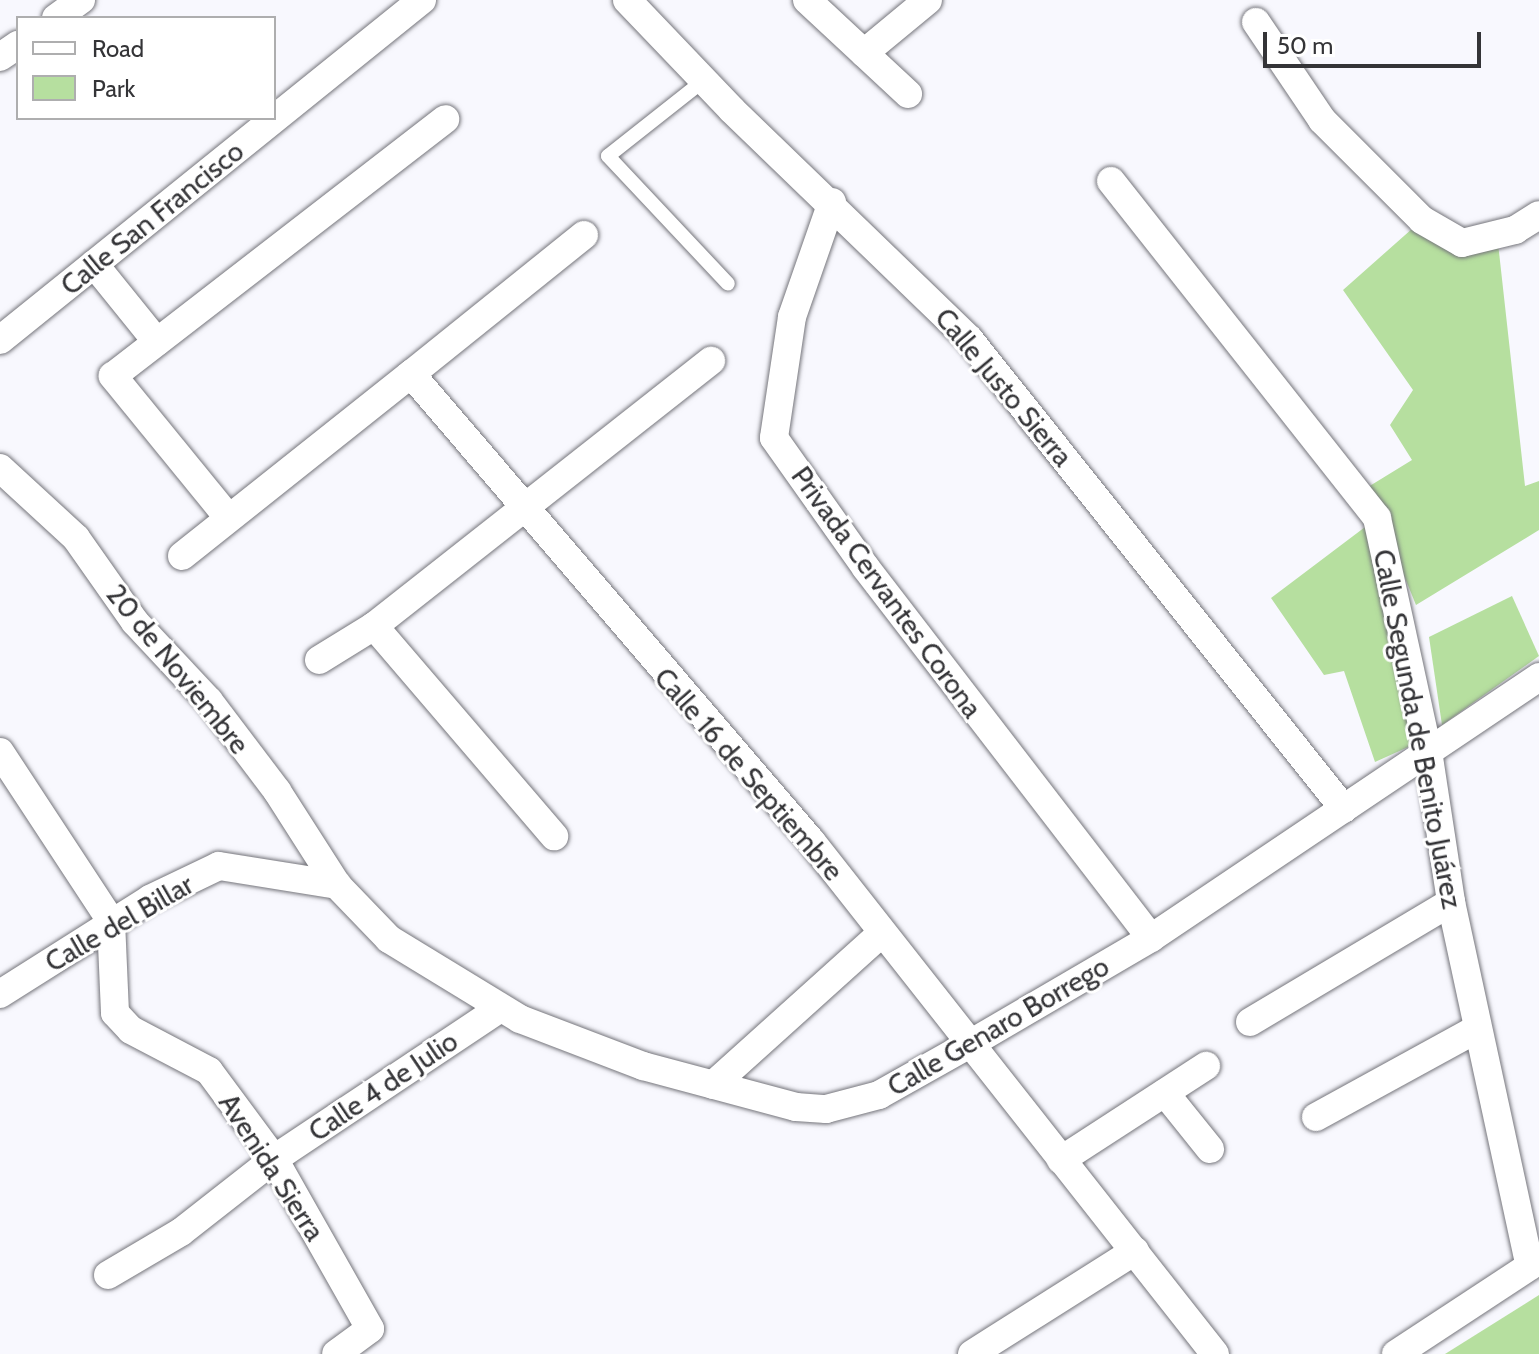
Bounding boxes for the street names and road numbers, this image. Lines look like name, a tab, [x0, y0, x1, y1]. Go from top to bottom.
street label: Calle San Francisco	[54, 134, 250, 302]
street label: Calle Justo Sierra	[928, 301, 1080, 473]
street label: Privada Cervantes Corona	[785, 460, 989, 724]
street label: Calle Segunda de Benito Juárez	[1367, 546, 1469, 912]
street label: 20 de Noviembre	[99, 578, 257, 760]
street label: Calle 16 de Septiembre	[648, 661, 850, 887]
street label: Calle del Billar	[39, 867, 199, 979]
street label: Calle Genaro Borrego	[881, 949, 1115, 1103]
street label: Calle 4 de Julio	[302, 1024, 464, 1148]
street label: Avenida Sierra	[212, 1087, 332, 1247]

